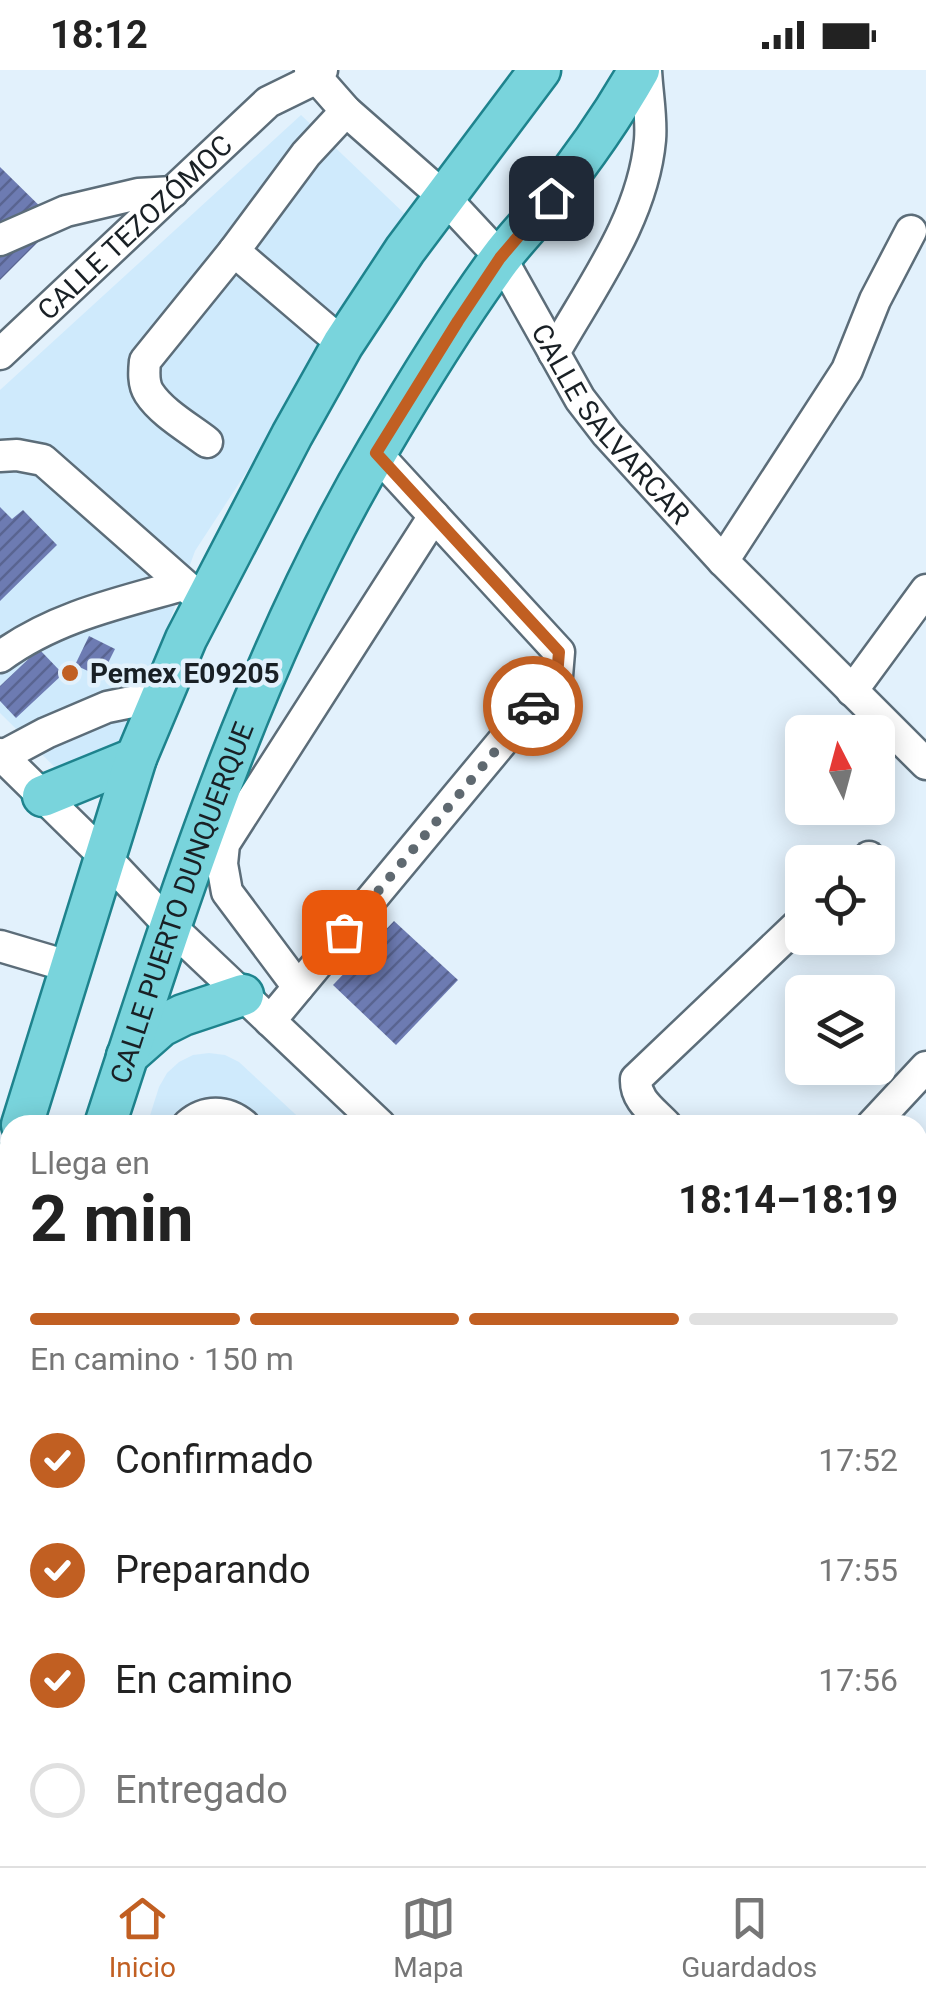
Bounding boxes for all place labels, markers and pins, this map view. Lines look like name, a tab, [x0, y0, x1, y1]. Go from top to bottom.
pin	[509, 156, 594, 241]
place label: Pemex E09205	[90, 657, 280, 690]
marker: Pemex E09205	[59, 662, 81, 684]
pin	[302, 890, 387, 975]

